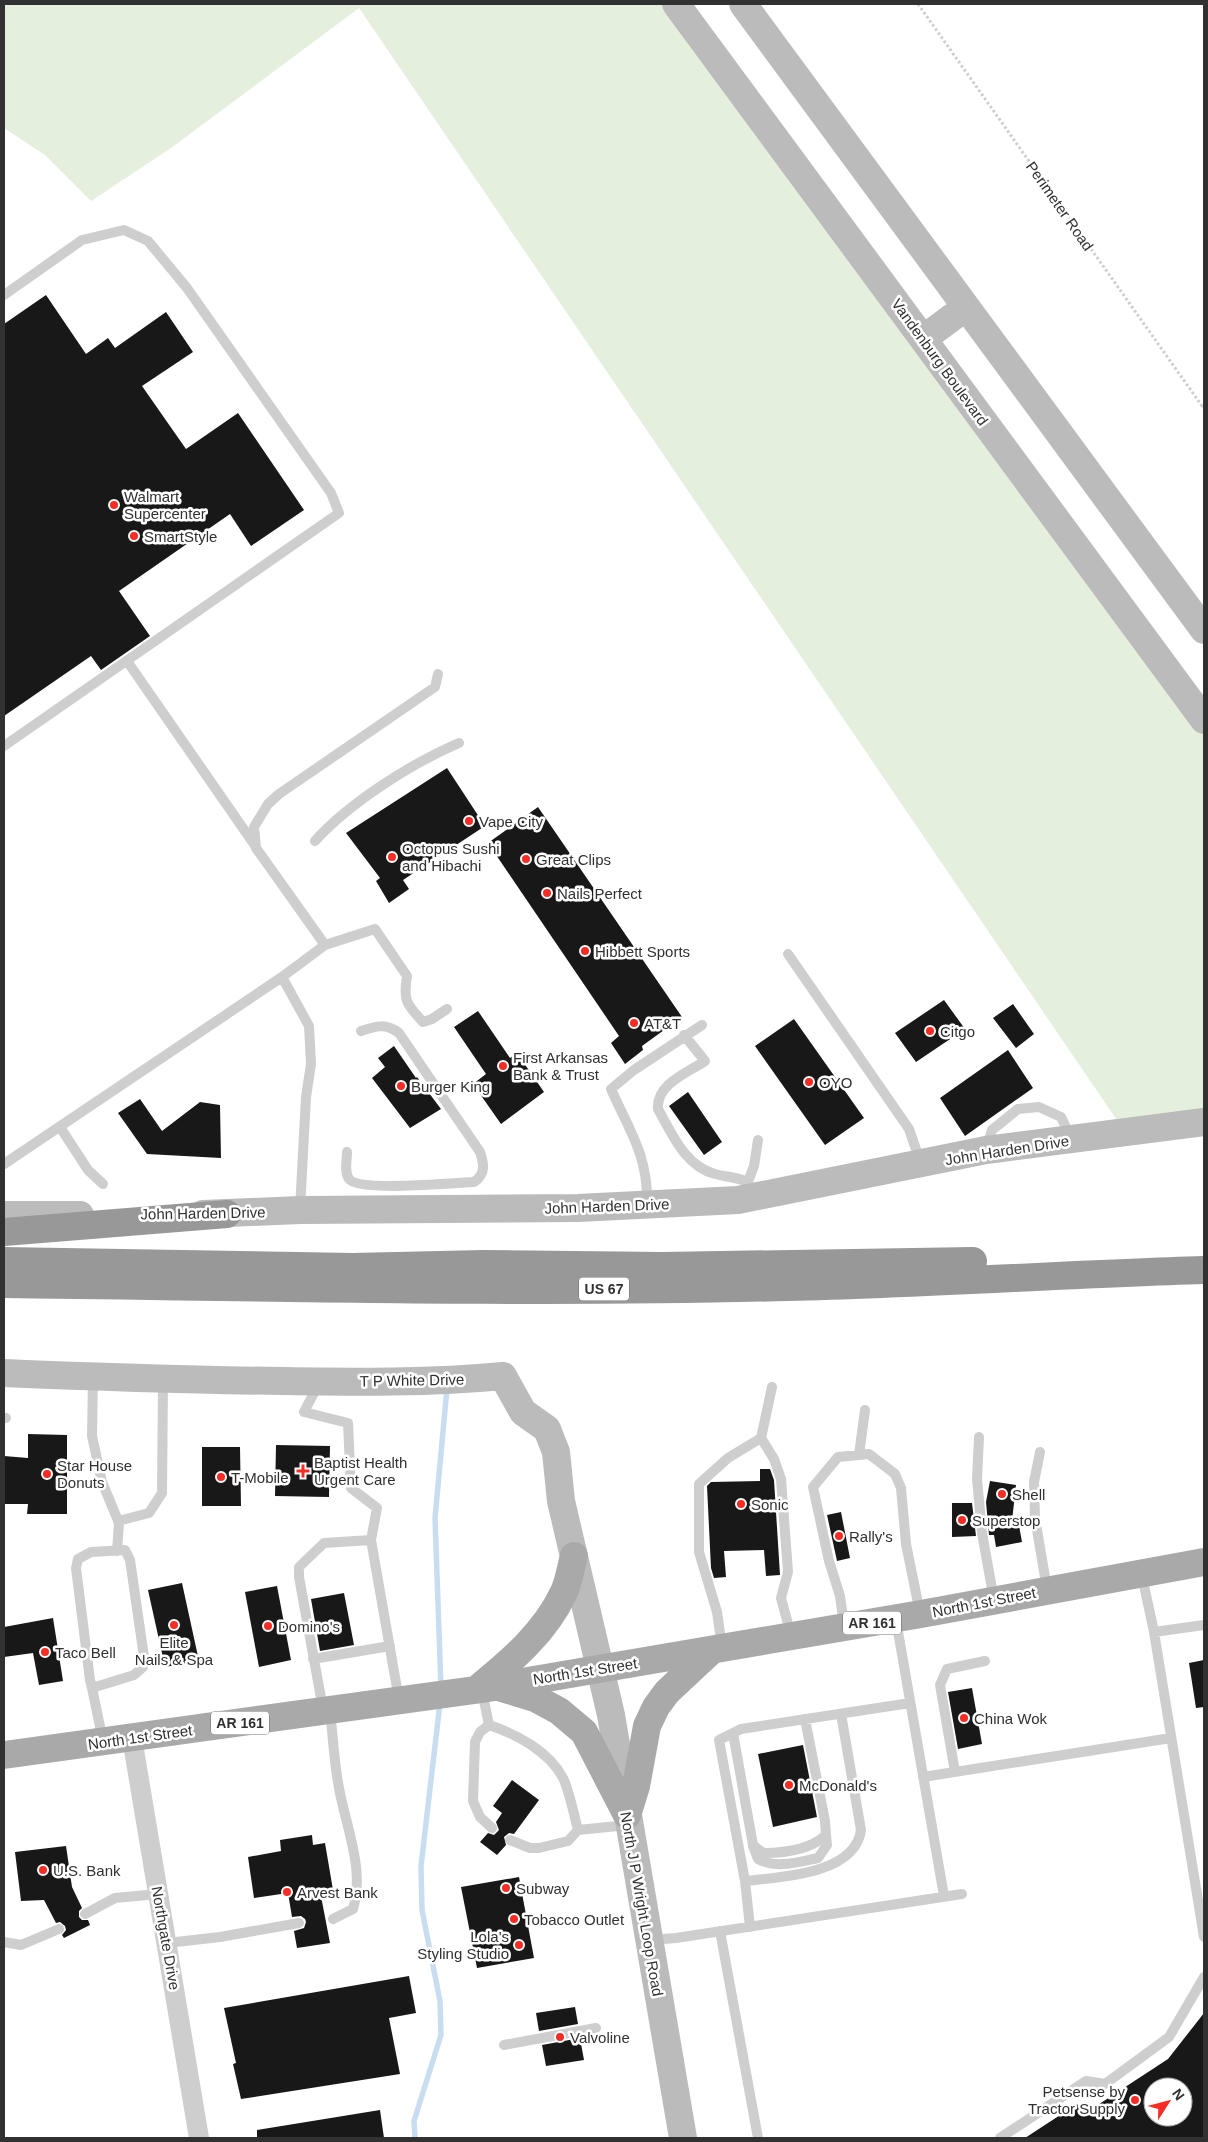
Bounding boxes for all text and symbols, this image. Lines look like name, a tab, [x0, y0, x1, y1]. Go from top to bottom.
street label: Perimeter Road	[1023, 158, 1097, 254]
street label: Vandenburg Boulevard	[888, 295, 992, 429]
place label: Walmart Supercenter	[124, 488, 206, 522]
marker: Walmart Supercenter	[108, 499, 120, 511]
place label: SmartStyle	[144, 528, 217, 545]
marker: SmartStyle	[128, 530, 140, 542]
place label: Vape City	[479, 813, 543, 830]
marker: Vape City	[463, 815, 475, 827]
place label: Octopus Sushi and Hibachi	[402, 840, 500, 874]
marker: Octopus Sushi and Hibachi	[386, 851, 398, 863]
place label: Great Clips	[536, 851, 611, 868]
marker: Great Clips	[520, 853, 532, 865]
place label: Nails Perfect	[557, 885, 643, 902]
marker: Nails Perfect	[541, 887, 553, 899]
place label: Hibbett Sports	[595, 943, 690, 960]
marker: Hibbett Sports	[579, 945, 591, 957]
place label: AT&T	[644, 1015, 681, 1032]
marker: AT&T	[628, 1017, 640, 1029]
place label: Citgo	[940, 1023, 975, 1040]
marker: Citgo	[924, 1025, 936, 1037]
place label: First Arkansas Bank & Trust	[513, 1049, 608, 1083]
marker: First Arkansas Bank & Trust	[497, 1060, 509, 1072]
place label: OYO	[819, 1074, 852, 1091]
marker: OYO	[803, 1076, 815, 1088]
place label: Burger King	[411, 1078, 490, 1095]
marker: Burger King	[395, 1080, 407, 1092]
street label: John Harden Drive	[944, 1132, 1070, 1168]
street label: John Harden Drive	[544, 1195, 670, 1217]
street label: John Harden Drive	[140, 1203, 266, 1223]
road number: US 67	[579, 1278, 629, 1300]
street label: T P White Drive	[360, 1371, 464, 1389]
place label: Baptist Health Urgent Care	[314, 1454, 407, 1488]
place label: Star House Donuts	[57, 1457, 132, 1491]
marker: Baptist Health Urgent Care	[296, 1464, 310, 1478]
marker: Star House Donuts	[41, 1468, 53, 1480]
place label: T-Mobile	[231, 1469, 289, 1486]
marker: T-Mobile	[215, 1471, 227, 1483]
place label: Shell	[1012, 1486, 1045, 1503]
marker: Shell	[996, 1488, 1008, 1500]
place label: Sonic	[751, 1496, 789, 1513]
marker: Sonic	[735, 1498, 747, 1510]
place label: Superstop	[972, 1512, 1040, 1529]
marker: Superstop	[956, 1514, 968, 1526]
place label: Rally's	[849, 1528, 893, 1545]
marker: Rally's	[833, 1530, 845, 1542]
street label: North 1st Street	[931, 1583, 1038, 1620]
road number: AR 161	[843, 1612, 901, 1635]
place label: Domino's	[278, 1618, 340, 1635]
marker: Elite Nails & Spa	[168, 1619, 180, 1631]
marker: Domino's	[262, 1620, 274, 1632]
place label: Elite Nails & Spa	[135, 1634, 214, 1668]
place label: Taco Bell	[55, 1644, 116, 1661]
marker: Taco Bell	[39, 1646, 51, 1658]
street label: North 1st Street	[532, 1654, 639, 1688]
place label: China Wok	[974, 1710, 1048, 1727]
road number: AR 161	[211, 1712, 269, 1735]
marker: China Wok	[958, 1712, 970, 1724]
street label: North 1st Street	[87, 1721, 194, 1753]
place label: McDonald's	[799, 1777, 877, 1794]
marker: McDonald's	[783, 1779, 795, 1791]
street label: North J P Wright Loop Road	[617, 1810, 667, 1998]
place label: U.S. Bank	[53, 1862, 121, 1879]
marker: U.S. Bank	[37, 1864, 49, 1876]
place label: Subway	[516, 1880, 570, 1897]
marker: Subway	[500, 1882, 512, 1894]
place label: Arvest Bank	[297, 1884, 378, 1901]
street label: Northgate Drive	[149, 1885, 183, 1991]
marker: Arvest Bank	[281, 1886, 293, 1898]
place label: Tobacco Outlet	[524, 1911, 625, 1928]
marker: Tobacco Outlet	[508, 1913, 520, 1925]
place label: Lola's Styling Studio	[417, 1928, 509, 1962]
marker: Lola's Styling Studio	[513, 1939, 525, 1951]
place label: Valvoline	[570, 2029, 630, 2046]
marker: Valvoline	[554, 2031, 566, 2043]
north arrow	[1143, 2077, 1193, 2127]
place label: Petsense by Tractor Supply	[1028, 2083, 1125, 2117]
text: N	[1169, 2086, 1188, 2103]
marker: Petsense by Tractor Supply	[1129, 2094, 1141, 2106]

